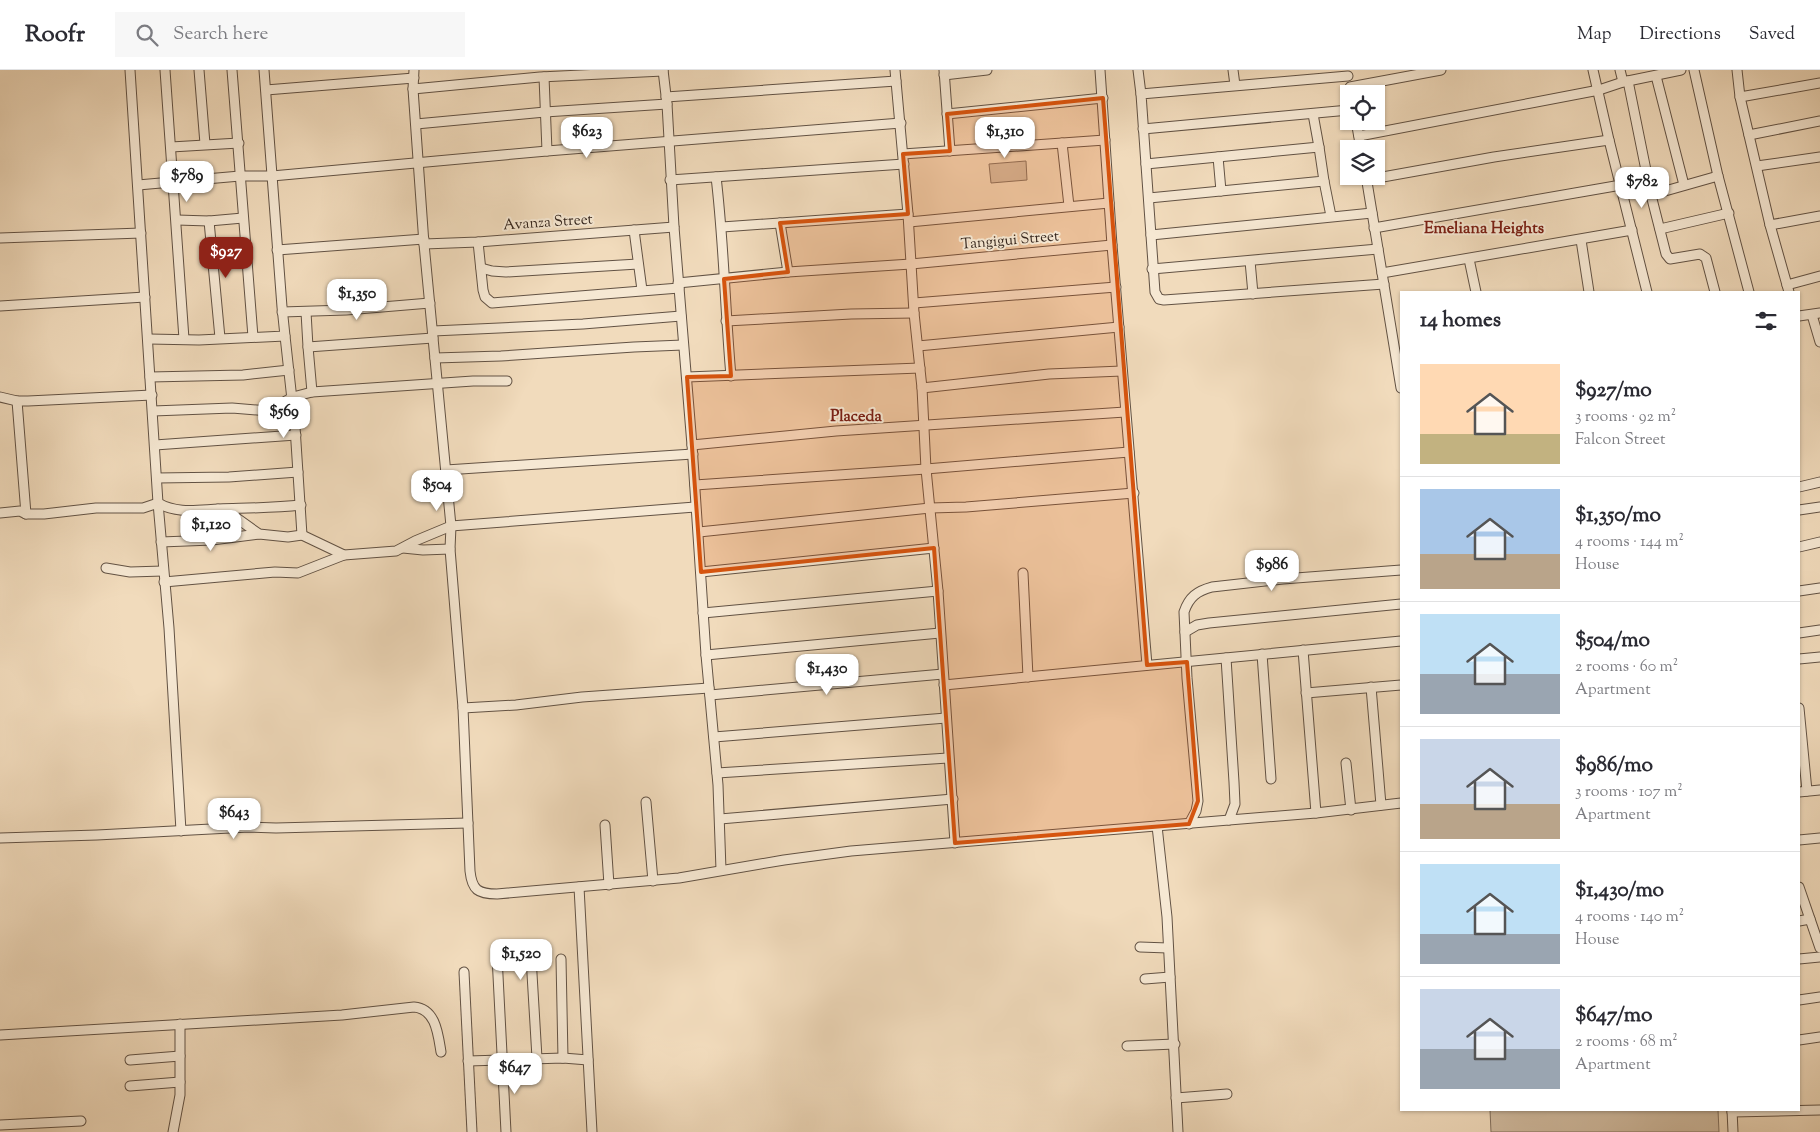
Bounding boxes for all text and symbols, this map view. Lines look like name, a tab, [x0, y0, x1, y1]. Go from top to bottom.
search box	[115, 12, 465, 57]
text: Roofr	[25, 18, 85, 52]
icon: search	[133, 21, 161, 49]
text: Search here	[173, 21, 268, 48]
text: Map	[1577, 22, 1612, 48]
text: Directions	[1640, 22, 1721, 48]
text: Saved	[1749, 22, 1795, 48]
map controls	[1340, 85, 1385, 185]
button: locate	[1340, 85, 1385, 130]
pin: $623	[557, 116, 617, 159]
pin: $1,310	[964, 116, 1046, 159]
text: $623	[572, 121, 602, 144]
text: $1,310	[986, 121, 1024, 144]
button: layers	[1340, 140, 1385, 185]
pin: $789	[157, 160, 217, 203]
text: $789	[171, 165, 203, 188]
pin: $782	[1612, 166, 1672, 209]
text: $782	[1626, 171, 1658, 194]
street label: Avanza Street	[503, 209, 593, 237]
district label: Emeliana Heights	[1424, 218, 1544, 241]
street label: Tangigui Street	[960, 226, 1060, 256]
pin: $927	[196, 236, 256, 279]
text: $927	[210, 241, 242, 264]
pin: $1,350	[316, 278, 398, 321]
text: $1,350	[338, 283, 376, 306]
text: 14 homes	[1420, 306, 1501, 336]
icon: filters	[1752, 307, 1780, 335]
text: $927/mo	[1575, 376, 1652, 406]
icon: home	[1460, 384, 1520, 444]
pin: $569	[254, 396, 314, 439]
text: $569	[269, 401, 299, 424]
district label: Placeda	[830, 406, 882, 429]
text: 3 rooms · 92 m²	[1575, 406, 1676, 429]
text: Falcon Street	[1575, 429, 1665, 452]
pin: $504	[407, 470, 467, 512]
text: $504	[422, 474, 452, 497]
text: $1,350/mo	[1575, 501, 1661, 531]
icon: home	[1460, 509, 1520, 569]
pin: $1,120	[170, 510, 252, 552]
text: $1,120	[191, 514, 231, 537]
text: 4 rooms · 144 m²	[1575, 531, 1684, 554]
pin: $986	[1242, 550, 1302, 592]
text: $986	[1256, 554, 1288, 577]
text: House	[1575, 554, 1619, 577]
text: $504/mo	[1575, 626, 1650, 656]
icon: home	[1460, 634, 1520, 694]
pin: $1,430	[786, 654, 868, 696]
text: 2 rooms · 60 m²	[1575, 656, 1678, 679]
text: $1,430	[807, 658, 847, 681]
text: Apartment	[1575, 679, 1651, 702]
text: $986/mo	[1575, 751, 1653, 781]
icon: home	[1460, 759, 1520, 819]
text: 3 rooms · 107 m²	[1575, 781, 1683, 804]
pin: $643	[204, 798, 264, 840]
text: $643	[219, 802, 249, 825]
text: Apartment	[1575, 804, 1651, 827]
text: $1,430/mo	[1575, 876, 1664, 906]
icon: home	[1460, 884, 1520, 944]
text: 4 rooms · 140 m²	[1575, 906, 1684, 929]
text: House	[1575, 929, 1619, 952]
pin: $1,520	[480, 938, 562, 981]
text: $1,520	[501, 943, 541, 966]
text: $647/mo	[1575, 1001, 1652, 1031]
icon: home	[1460, 1009, 1520, 1069]
text: 2 rooms · 68 m²	[1575, 1031, 1678, 1054]
pin: $647	[485, 1052, 545, 1095]
text: Apartment	[1575, 1054, 1651, 1077]
text: $647	[499, 1057, 531, 1080]

